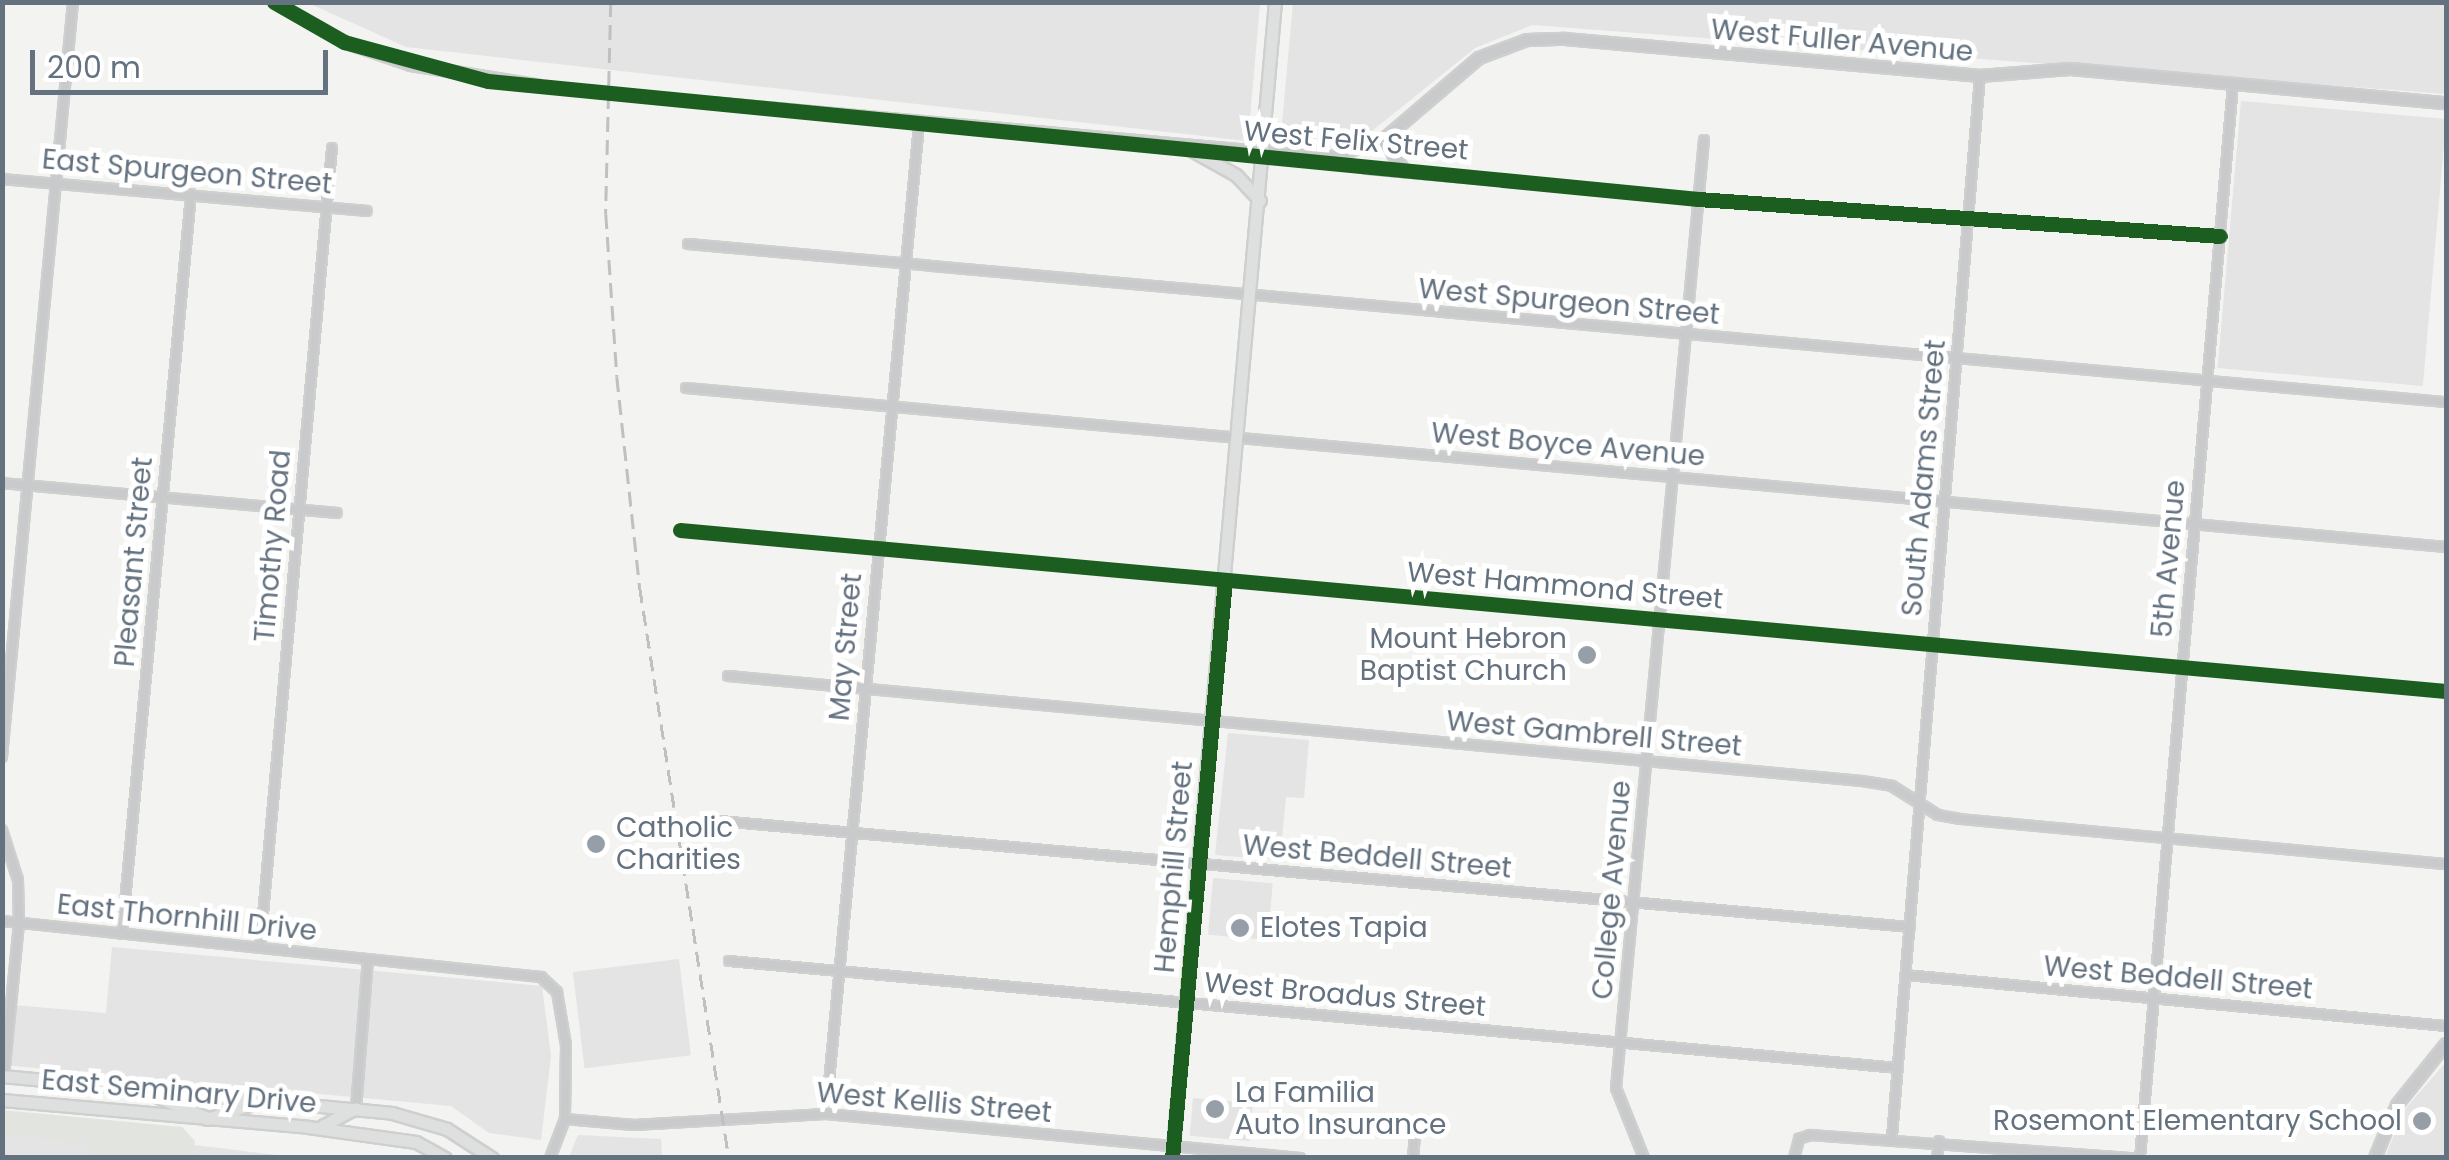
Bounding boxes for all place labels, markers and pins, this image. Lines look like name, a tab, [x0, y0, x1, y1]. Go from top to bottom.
place label: Mount Hebron Baptist Church	[1360, 622, 1567, 688]
marker: Mount Hebron Baptist Church	[1576, 644, 1598, 666]
place label: Catholic Charities	[616, 811, 741, 877]
marker: Catholic Charities	[585, 833, 607, 855]
place label: Elotes Tapia	[1260, 911, 1428, 945]
marker: Elotes Tapia	[1229, 917, 1251, 939]
place label: La Familia Auto Insurance	[1235, 1076, 1446, 1142]
marker: La Familia Auto Insurance	[1204, 1098, 1226, 1120]
place label: Rosemont Elementary School	[1993, 1104, 2402, 1138]
marker: Rosemont Elementary School	[2411, 1110, 2433, 1132]

